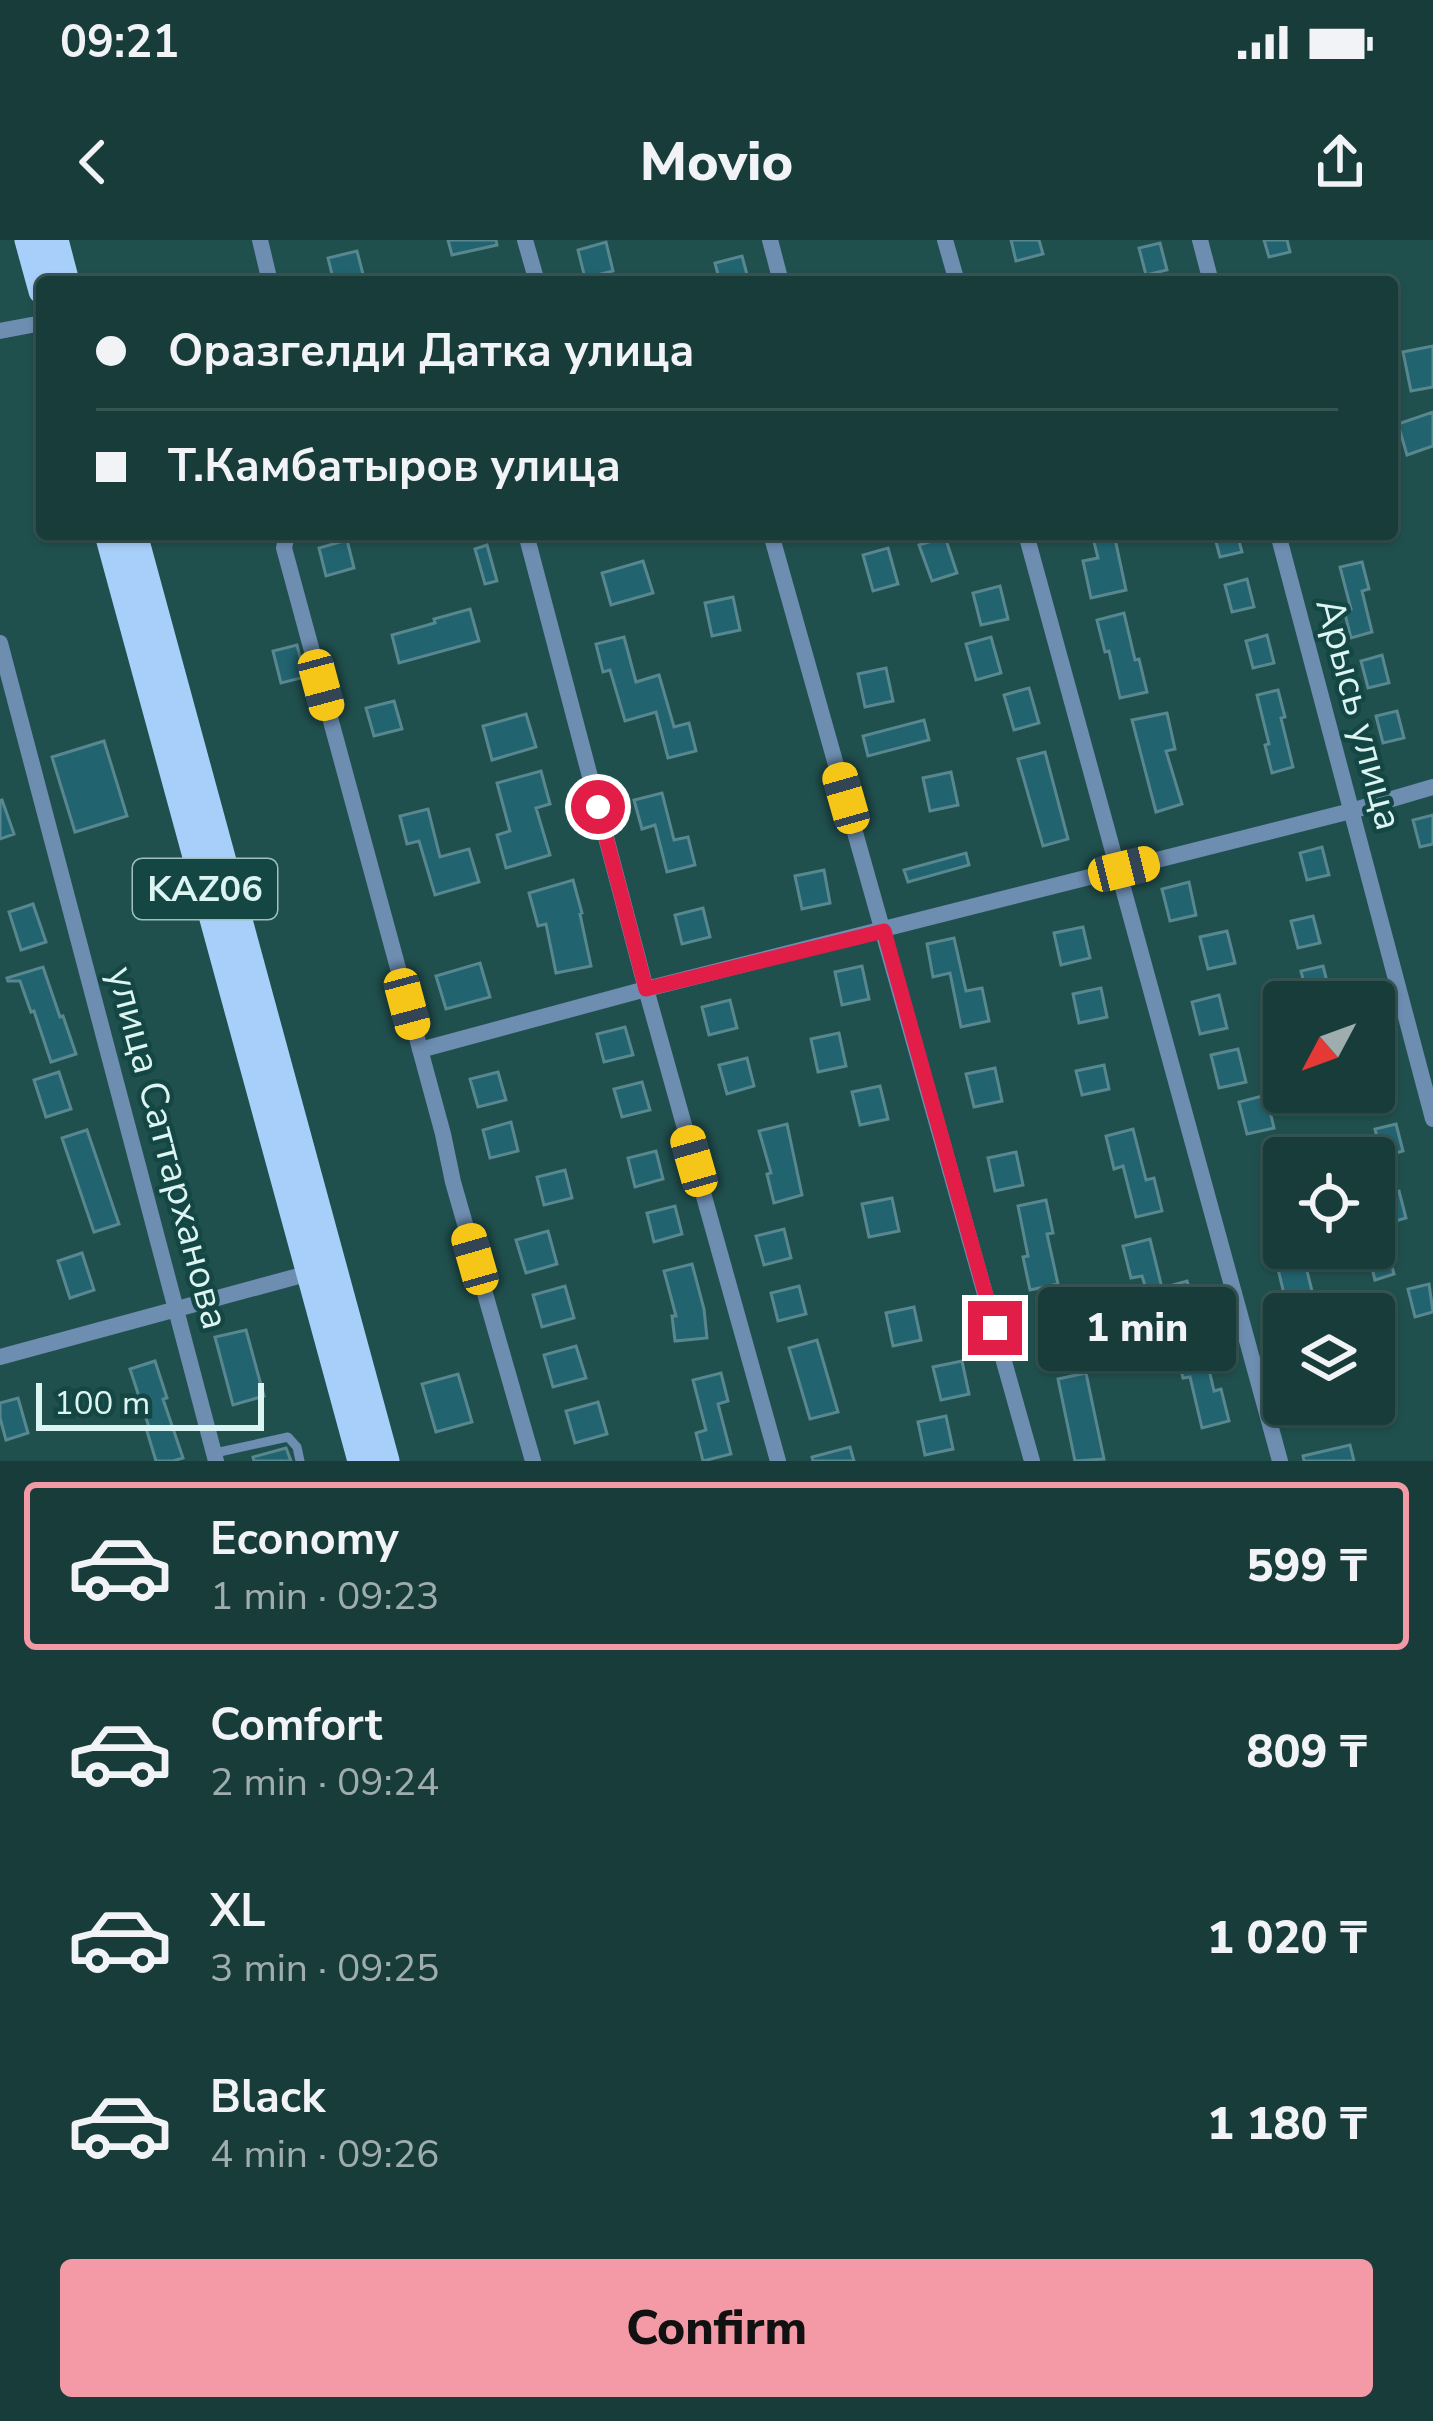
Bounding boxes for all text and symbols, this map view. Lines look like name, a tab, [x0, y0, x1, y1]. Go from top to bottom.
text: 09:21	[60, 12, 179, 73]
text: Movio	[640, 125, 793, 199]
icon: back	[60, 129, 126, 195]
icon: share	[1307, 129, 1373, 195]
text: Оразгелди Датка улица	[168, 321, 694, 382]
text: Т.Камбатыров улица	[168, 436, 621, 497]
street label: Арысь улица	[1303, 592, 1415, 836]
car	[294, 646, 348, 724]
car	[819, 758, 873, 838]
route start	[571, 780, 625, 834]
car	[1085, 843, 1163, 895]
road number: KАZ06	[133, 859, 277, 919]
street label: улица Саттарханова	[94, 961, 242, 1335]
car	[380, 965, 434, 1043]
north arrow	[1263, 981, 1395, 1113]
map controls	[1263, 981, 1395, 1425]
car	[667, 1121, 721, 1201]
button: locate	[1263, 1137, 1395, 1269]
car	[448, 1219, 502, 1299]
callout: 1 min	[1037, 1286, 1235, 1370]
button: layers	[1263, 1293, 1395, 1425]
route end	[968, 1301, 1022, 1355]
text: 1 min	[1086, 1302, 1188, 1355]
scale bar	[36, 1377, 264, 1430]
text: 100 m	[54, 1381, 150, 1426]
text: Economy	[210, 1509, 399, 1570]
icon: car	[66, 1512, 174, 1620]
text: 599 ₸	[1246, 1536, 1367, 1597]
text: 1 min · 09:23	[210, 1570, 439, 1623]
text: Comfort	[210, 1695, 382, 1756]
icon: car	[66, 1698, 174, 1806]
text: 809 ₸	[1246, 1722, 1367, 1783]
text: 2 min · 09:24	[210, 1756, 439, 1809]
text: XL	[210, 1881, 266, 1942]
icon: car	[66, 1884, 174, 1992]
text: 1 020 ₸	[1207, 1908, 1367, 1969]
text: 3 min · 09:25	[210, 1942, 439, 1995]
text: Black	[210, 2067, 325, 2128]
icon: car	[66, 2070, 174, 2178]
text: 1 180 ₸	[1207, 2094, 1367, 2155]
text: 4 min · 09:26	[210, 2128, 439, 2181]
button: Confirm	[60, 2259, 1373, 2397]

